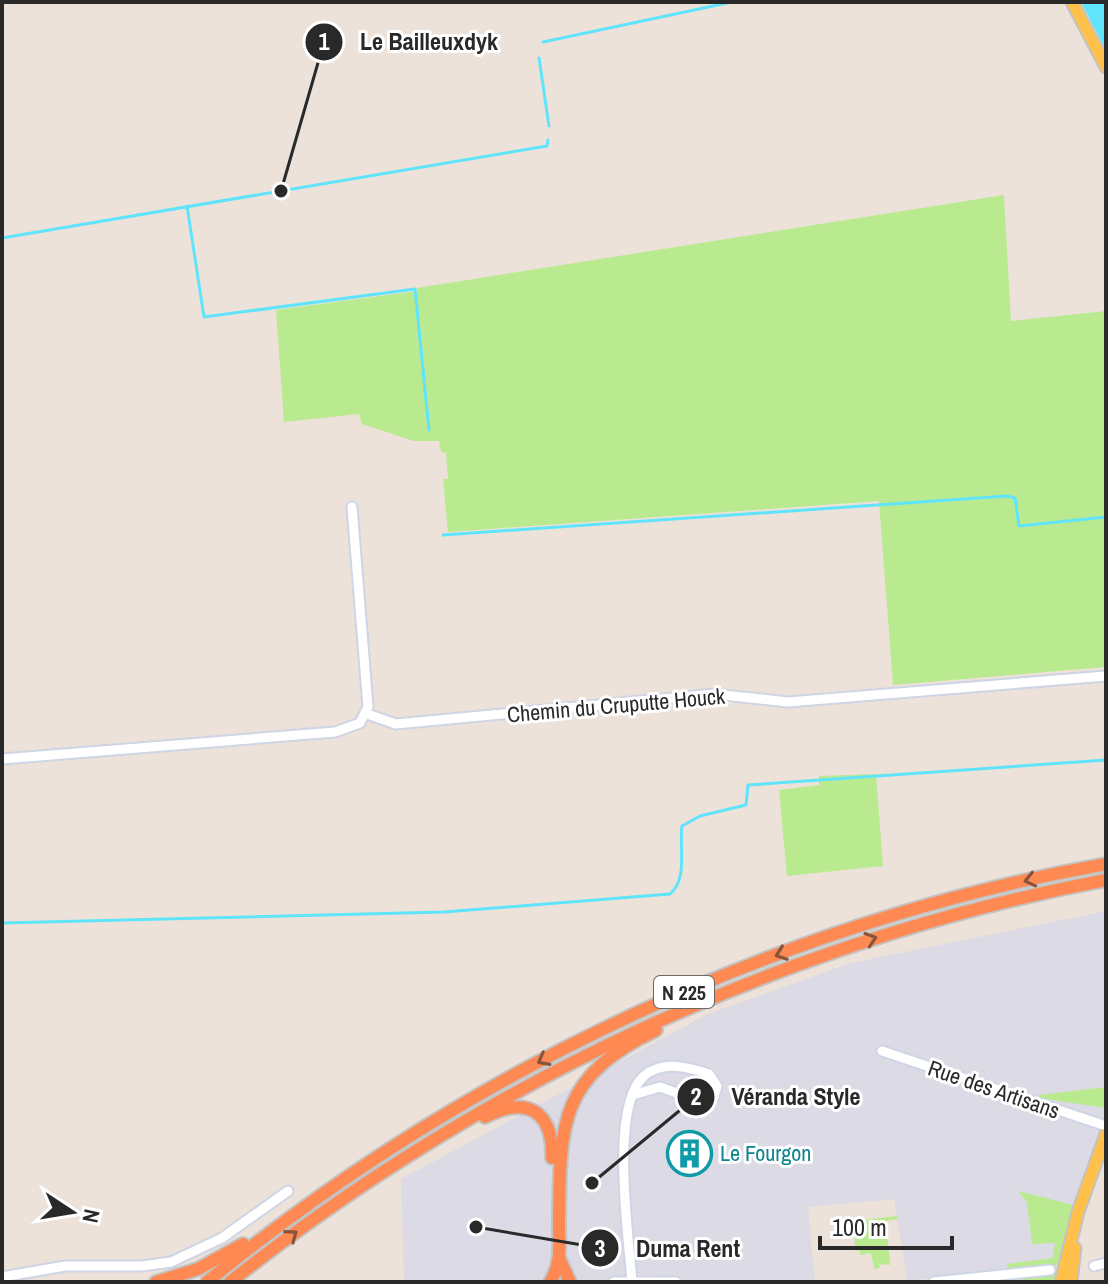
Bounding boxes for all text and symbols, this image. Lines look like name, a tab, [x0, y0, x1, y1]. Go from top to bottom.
callout: Le Bailleuxdyk	[304, 18, 514, 66]
text: 1	[319, 25, 330, 57]
text: Le Bailleuxdyk	[360, 25, 498, 57]
street label: Chemin du Cruputte Houck	[506, 680, 727, 729]
one-way arrow	[1023, 871, 1037, 888]
one-way arrow	[863, 933, 877, 949]
one-way arrow	[774, 944, 788, 961]
road number: N 225	[654, 976, 714, 1008]
one-way arrow	[537, 1050, 552, 1065]
street label: Rue des Artisans	[924, 1052, 1064, 1126]
callout: Véranda Style	[676, 1073, 877, 1121]
text: 2	[691, 1080, 702, 1112]
text: Véranda Style	[731, 1080, 861, 1112]
building icon: Le Fourgon	[665, 1129, 713, 1177]
place label: Le Fourgon	[720, 1138, 811, 1168]
north arrow	[32, 1172, 112, 1252]
scale bar	[820, 1200, 952, 1250]
text: N	[76, 1207, 108, 1226]
text: 100 m	[832, 1211, 887, 1243]
callout: Duma Rent	[580, 1224, 756, 1272]
one-way arrow	[284, 1230, 298, 1245]
text: 3	[595, 1232, 606, 1264]
text: Duma Rent	[636, 1232, 740, 1264]

